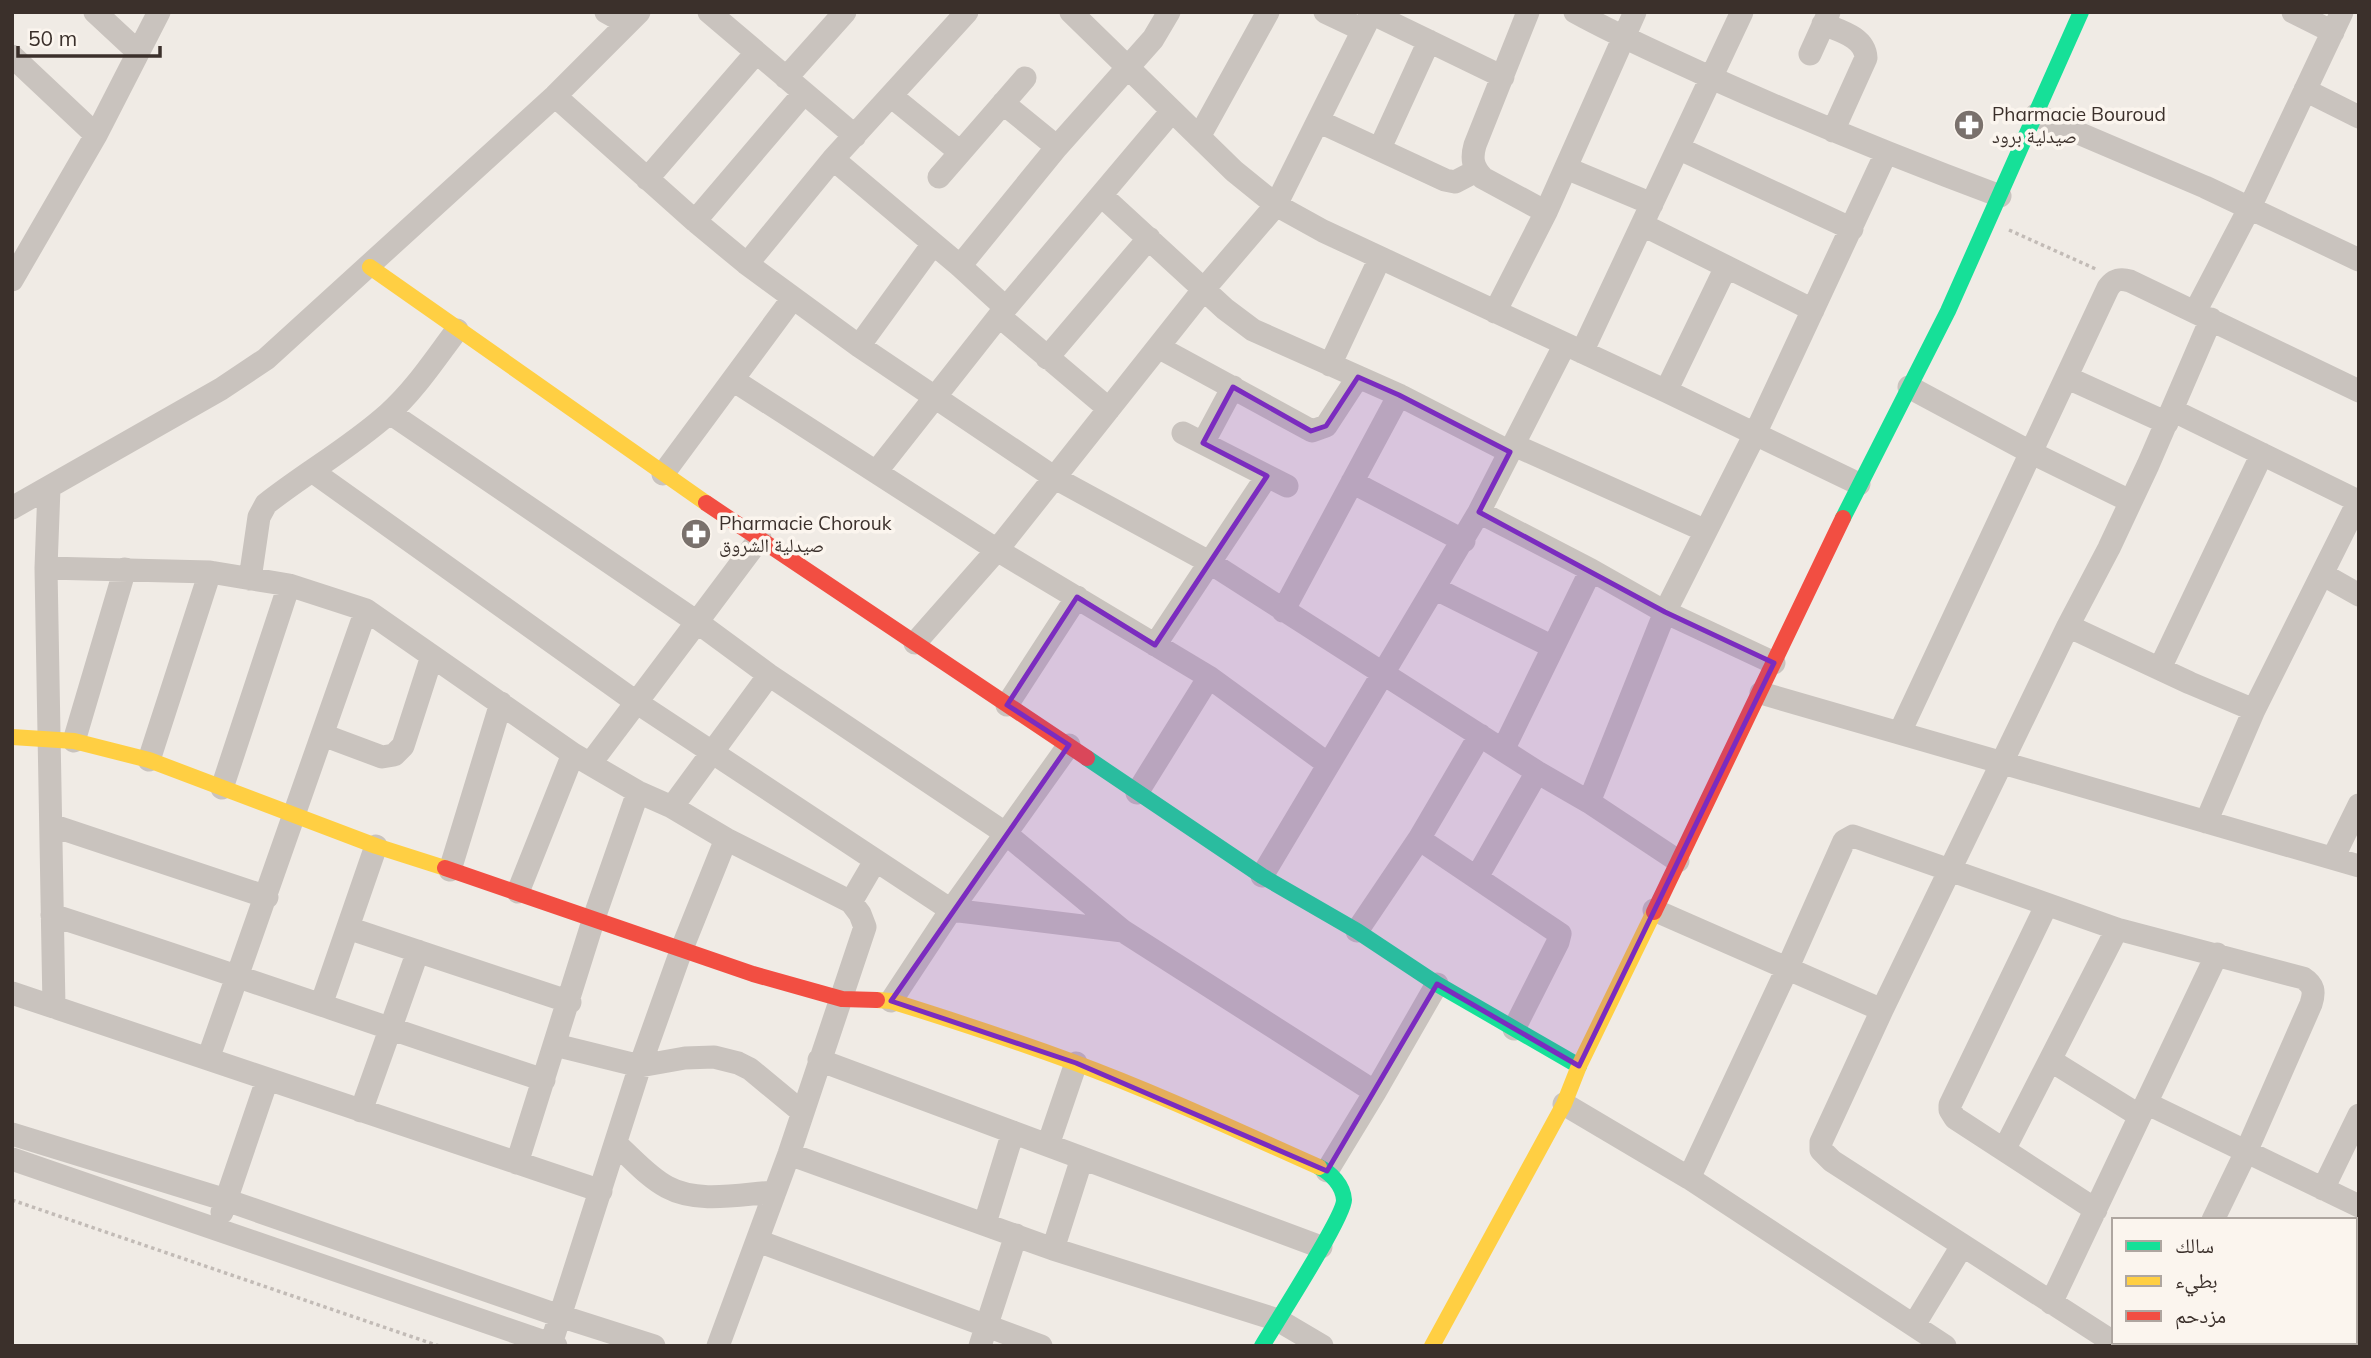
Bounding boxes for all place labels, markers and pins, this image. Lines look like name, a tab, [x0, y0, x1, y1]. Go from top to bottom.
place label: Pharmacie Bouroud صيدلية برود	[1992, 102, 2166, 148]
pharmacy icon: Pharmacie Bouroud صيدلية برود	[1952, 108, 1986, 142]
place label: Pharmacie Chorouk صيدلية الشروق	[719, 511, 892, 557]
pharmacy icon: Pharmacie Chorouk صيدلية الشروق	[679, 517, 713, 551]

